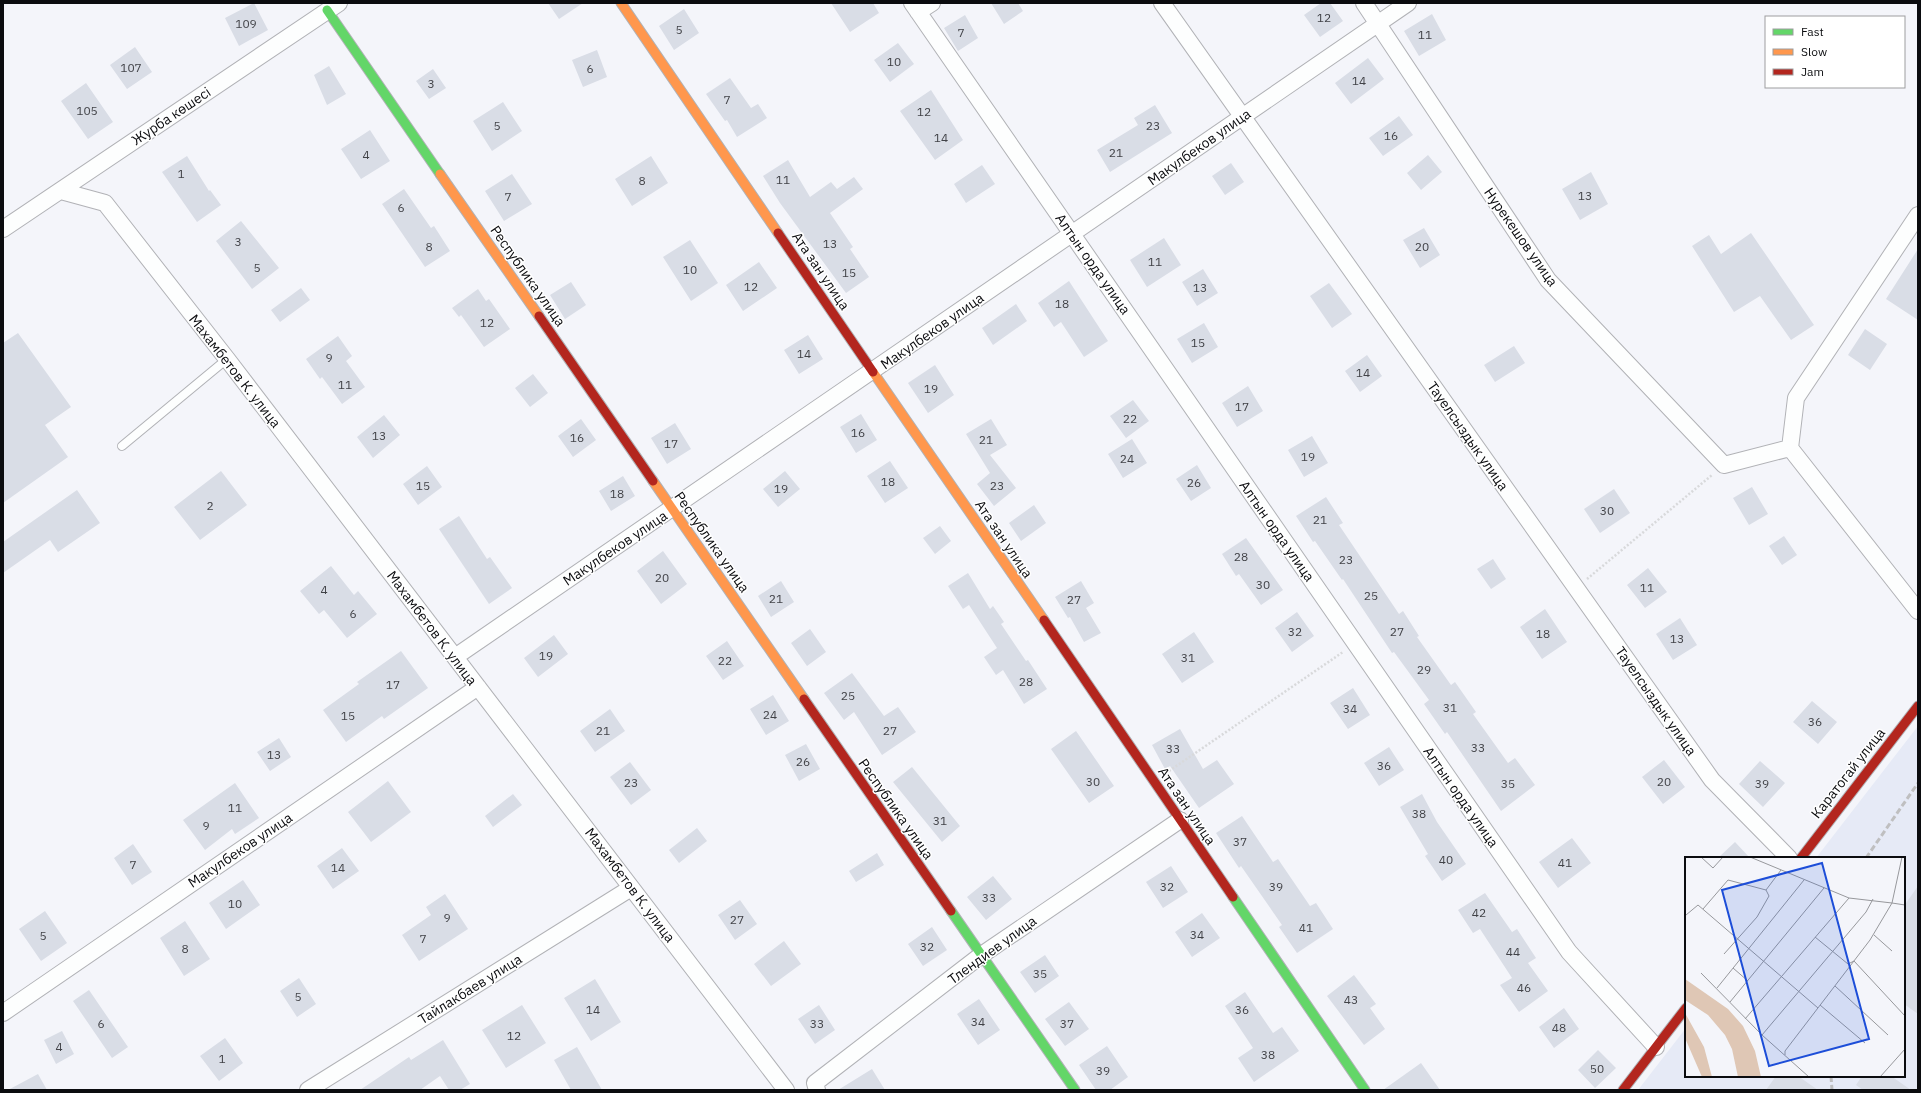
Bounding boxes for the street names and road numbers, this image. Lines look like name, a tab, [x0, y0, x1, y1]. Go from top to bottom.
street label: Журба көшесі	[128, 83, 214, 149]
street label: Макулбеков улица	[1144, 104, 1255, 189]
street label: Нурекешов улица	[1480, 184, 1562, 290]
street label: Алтын орда улица	[1051, 210, 1135, 318]
street label: Республика улица	[486, 222, 570, 330]
street label: Ата зан улица	[788, 229, 854, 314]
street label: Макулбеков улица	[877, 288, 988, 373]
street label: Махамбетов К. улица	[185, 311, 285, 432]
street label: Тауелсыздык улица	[1424, 378, 1513, 495]
street label: Алтын орда улица	[1235, 477, 1319, 585]
street label: Республика улица	[670, 488, 754, 596]
street label: Ата зан улица	[971, 497, 1037, 582]
street label: Макулбеков улица	[559, 506, 671, 590]
street label: Махамбетов К. улица	[383, 567, 481, 689]
street label: Тауелсыздык улица	[1612, 643, 1701, 760]
street label: Каратогай улица	[1807, 724, 1889, 822]
street label: Алтын орда улица	[1419, 743, 1503, 851]
street label: Республика улица	[854, 755, 938, 863]
street label: Ата зан улица	[1154, 764, 1220, 849]
street label: Макулбеков улица	[184, 808, 296, 892]
street label: Махамбетов К. улица	[581, 824, 679, 946]
street label: Тлендиев улица	[944, 912, 1040, 988]
street label: Тайлакбаев улица	[415, 950, 526, 1028]

